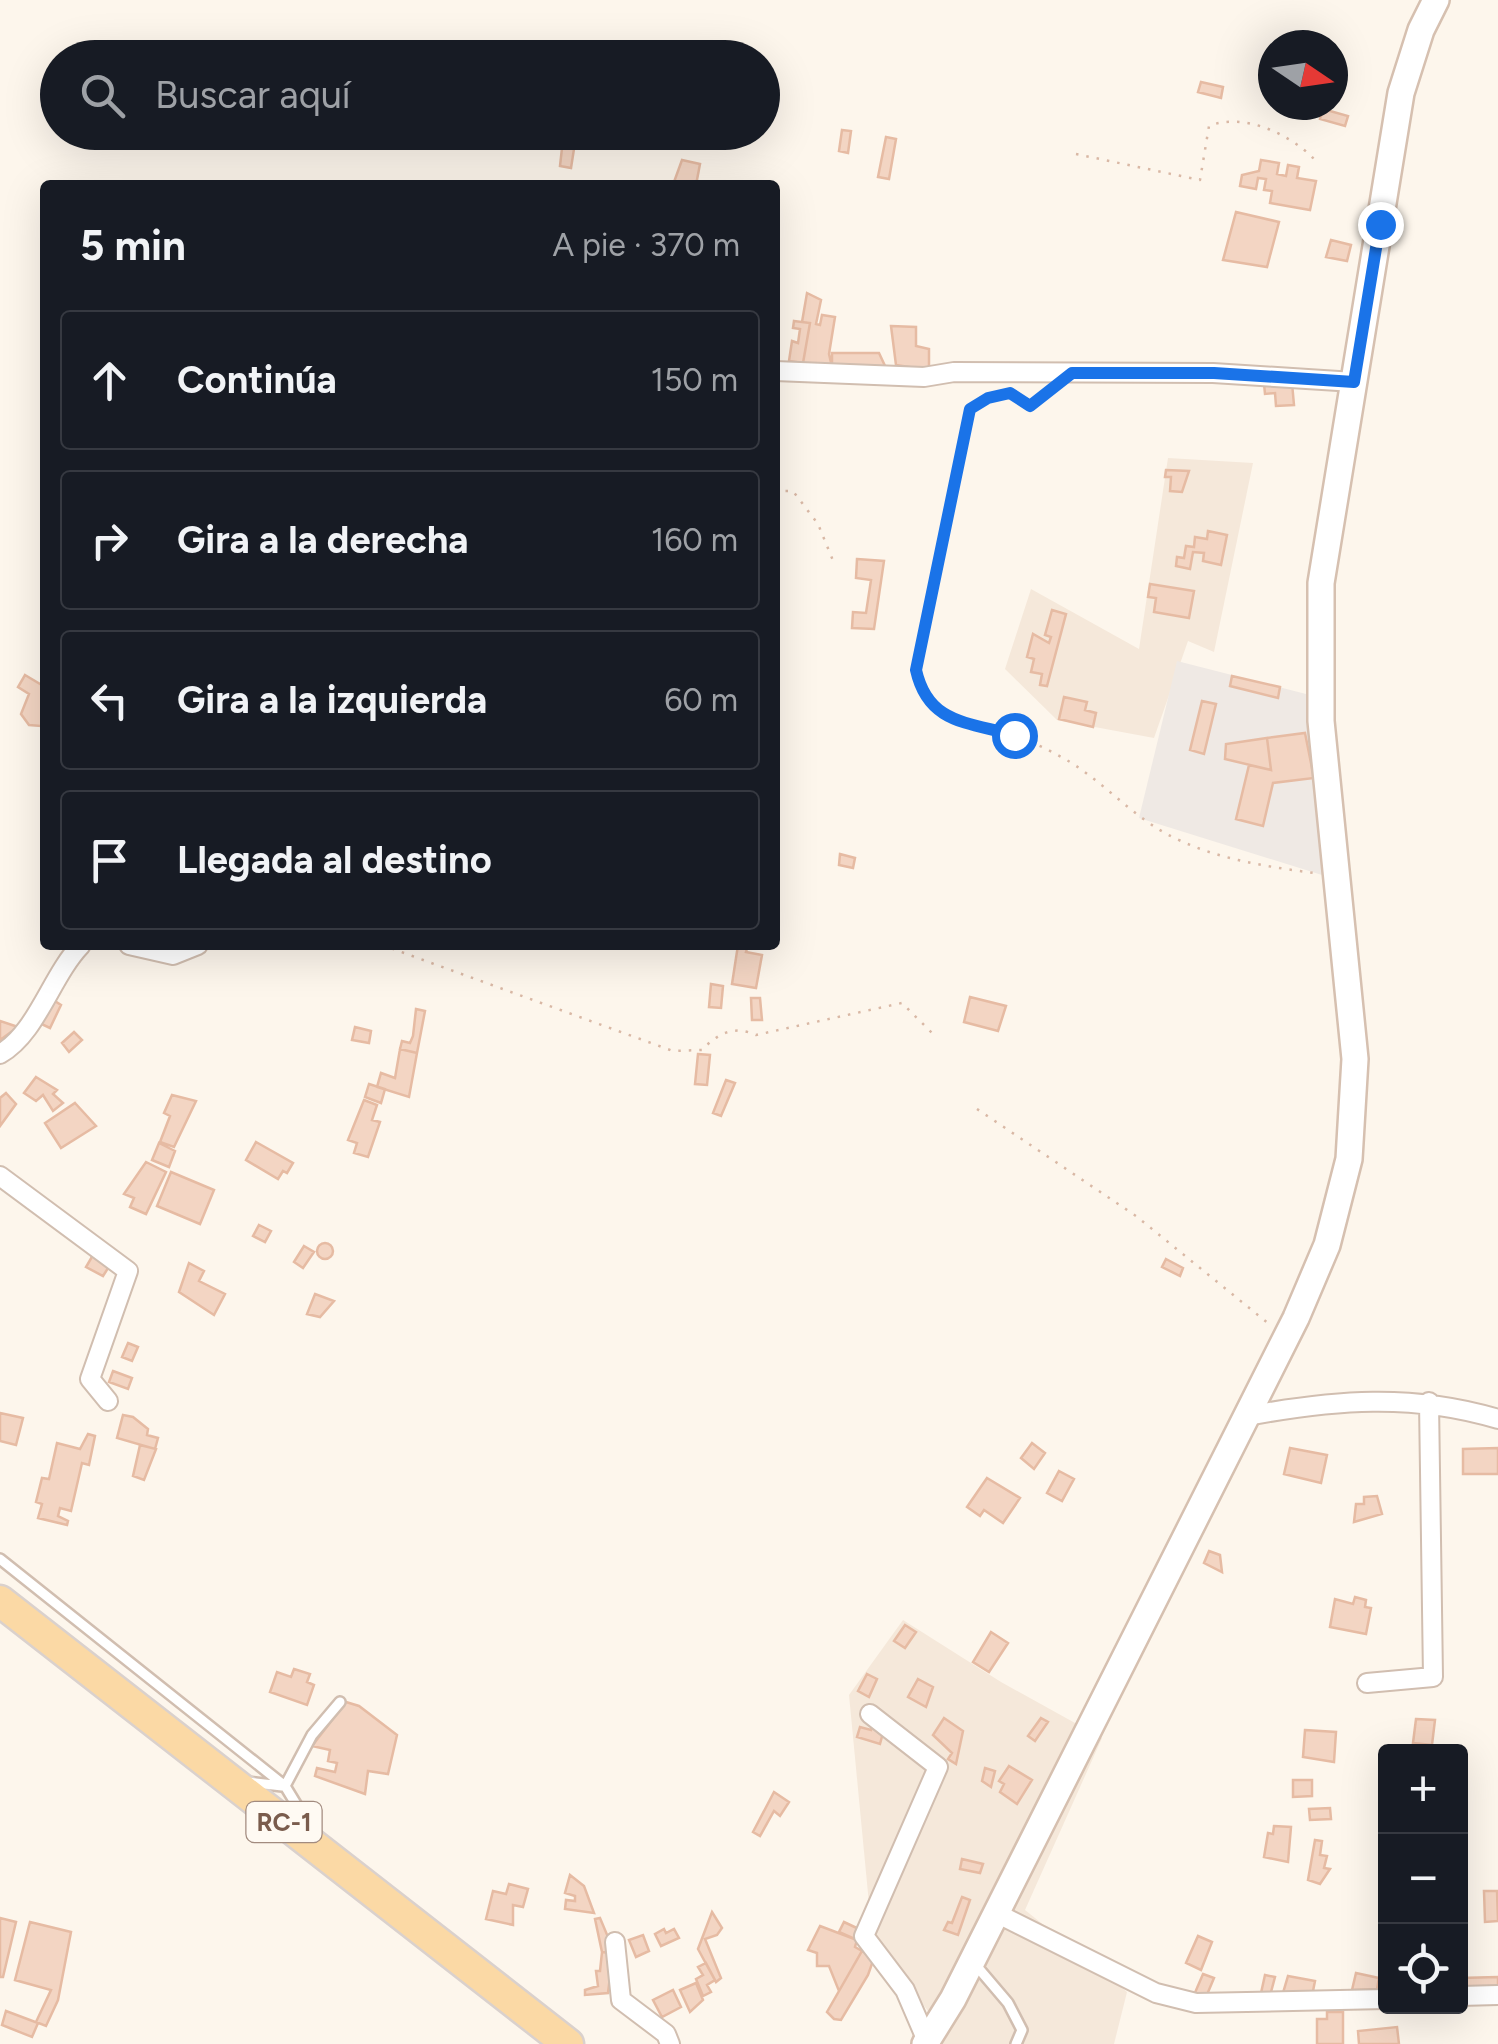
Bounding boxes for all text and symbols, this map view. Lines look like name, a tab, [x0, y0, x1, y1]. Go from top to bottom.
north arrow	[1258, 30, 1348, 120]
search box	[40, 40, 780, 150]
icon: search	[75, 68, 130, 123]
text: Buscar aquí	[155, 72, 351, 118]
route end	[1358, 202, 1404, 248]
text: 5 min	[80, 220, 186, 271]
text: A pie · 370 m	[552, 226, 740, 264]
icon: ahead	[82, 353, 137, 408]
text: Continúa	[177, 357, 337, 403]
text: 150 m	[651, 361, 738, 399]
icon: right	[82, 513, 137, 568]
text: Gira a la derecha	[177, 517, 469, 563]
text: 160 m	[651, 521, 738, 559]
icon: left	[82, 673, 137, 728]
text: Gira a la izquierda	[177, 677, 487, 723]
text: 60 m	[664, 681, 738, 719]
route start	[992, 713, 1038, 759]
icon: arrive	[82, 833, 137, 888]
text: Llegada al destino	[177, 837, 492, 883]
map controls	[1378, 1744, 1468, 2014]
button: +	[1378, 1744, 1468, 1834]
road number: RC-1	[246, 1802, 322, 1842]
button: −	[1378, 1834, 1468, 1924]
button: locate	[1378, 1924, 1468, 2014]

